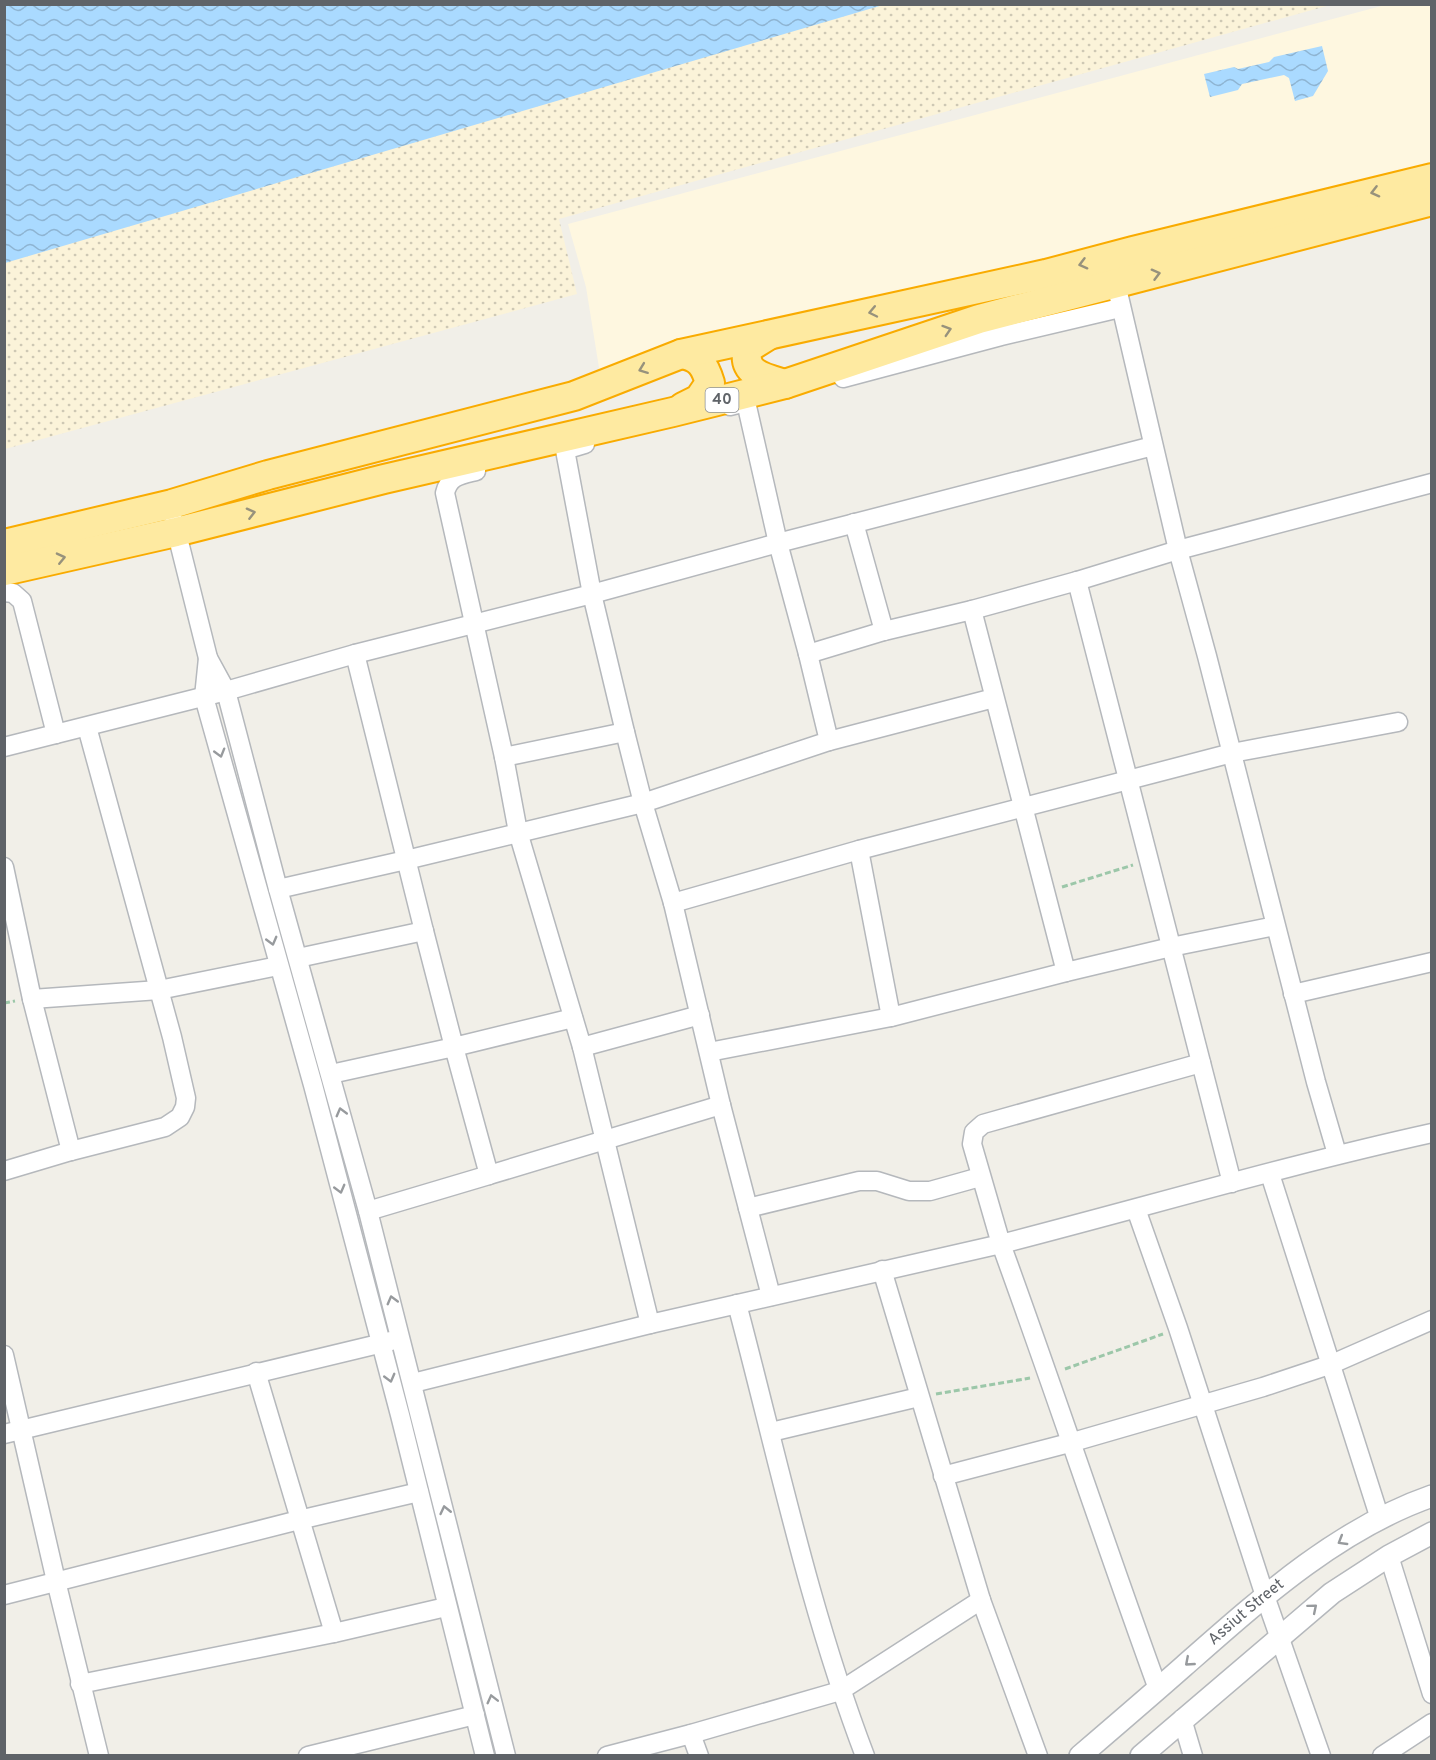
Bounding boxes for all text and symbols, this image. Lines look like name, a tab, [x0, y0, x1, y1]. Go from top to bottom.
one-way arrow	[1370, 185, 1380, 198]
one-way arrow	[1078, 256, 1088, 269]
one-way arrow	[1150, 268, 1160, 281]
one-way arrow	[868, 304, 878, 317]
one-way arrow	[941, 325, 952, 337]
one-way arrow	[638, 362, 649, 374]
road number: 40	[706, 388, 738, 412]
one-way arrow	[246, 507, 256, 520]
one-way arrow	[56, 552, 66, 565]
one-way arrow	[213, 747, 225, 758]
one-way arrow	[264, 936, 277, 946]
one-way arrow	[336, 1107, 349, 1117]
one-way arrow	[333, 1184, 346, 1194]
one-way arrow	[386, 1295, 399, 1305]
one-way arrow	[383, 1373, 396, 1383]
one-way arrow	[439, 1505, 452, 1515]
one-way arrow	[1338, 1534, 1348, 1546]
street label: Assiut Street	[1204, 1575, 1288, 1650]
one-way arrow	[1306, 1605, 1317, 1616]
one-way arrow	[1185, 1655, 1196, 1666]
one-way arrow	[487, 1694, 499, 1705]

